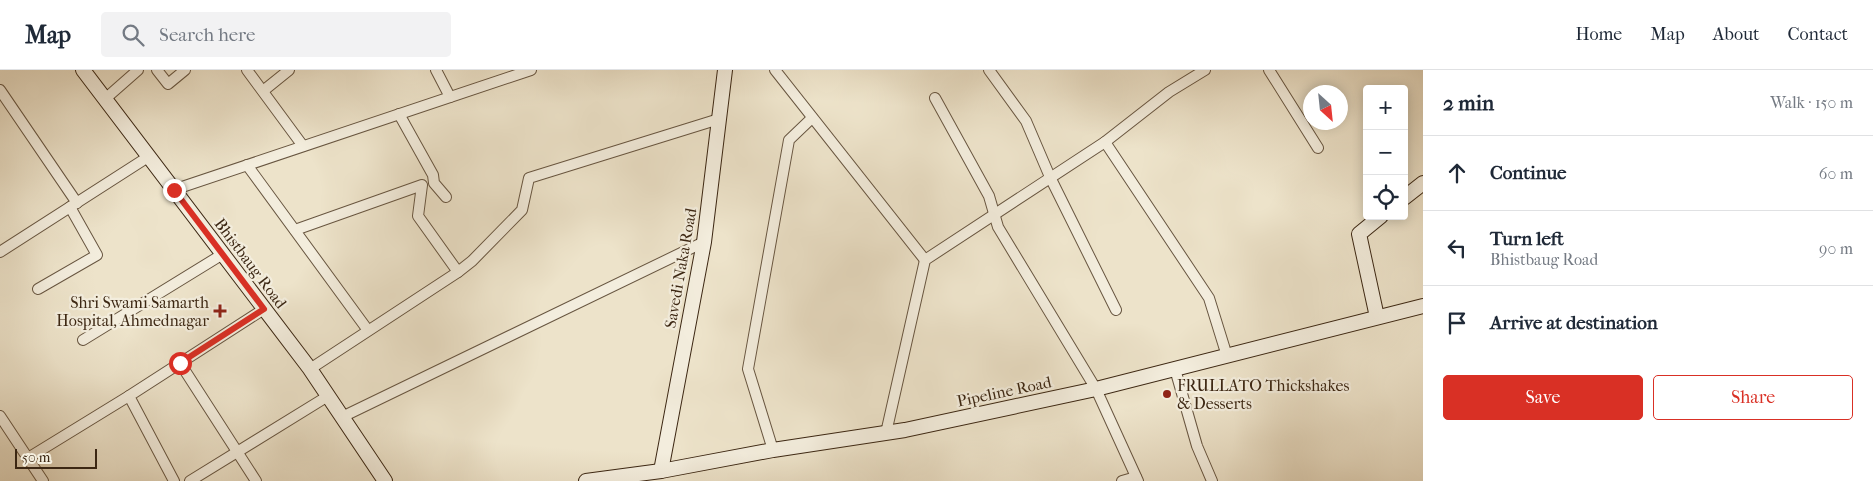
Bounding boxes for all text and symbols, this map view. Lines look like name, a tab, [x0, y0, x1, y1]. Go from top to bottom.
search box	[101, 12, 451, 57]
text: Map	[25, 21, 71, 49]
icon: search	[119, 21, 147, 49]
text: Search here	[159, 24, 255, 46]
text: Home	[1575, 24, 1622, 45]
text: Map	[1650, 24, 1685, 45]
text: About	[1713, 24, 1759, 45]
text: Contact	[1787, 24, 1848, 45]
north arrow	[1303, 85, 1348, 130]
map controls	[1363, 85, 1408, 220]
button: +	[1363, 85, 1408, 130]
text: 2 min	[1443, 91, 1494, 115]
text: Walk · 150 m	[1770, 93, 1853, 112]
button: −	[1363, 130, 1408, 175]
icon: ahead	[1443, 159, 1471, 187]
text: Continue	[1490, 162, 1566, 184]
text: 60 m	[1819, 164, 1853, 183]
button: locate	[1363, 175, 1408, 220]
route end	[163, 179, 186, 202]
street label: Savedi Naka Road	[661, 206, 700, 330]
street label: Bhistbaug Road	[210, 214, 291, 312]
text: Turn left	[1490, 228, 1564, 250]
icon: left	[1443, 234, 1471, 262]
text: 90 m	[1819, 239, 1853, 258]
text: Bhistbaug Road	[1490, 250, 1598, 269]
place label: Shri Swami Samarth Hospital, Ahmednagar	[56, 293, 209, 330]
marker: Shri Swami Samarth Hospital, Ahmednagar	[213, 304, 227, 318]
icon: arrive	[1443, 309, 1471, 337]
text: Arrive at destination	[1490, 312, 1658, 334]
route start	[169, 352, 192, 375]
street label: Pipeline Road	[955, 372, 1053, 411]
button: Save	[1443, 375, 1643, 420]
button: Share	[1653, 375, 1853, 420]
place label: FRULLATO Thickshakes & Desserts	[1177, 376, 1350, 413]
marker: FRULLATO Thickshakes & Desserts	[1161, 388, 1173, 400]
scale bar	[15, 446, 98, 469]
text: 50 m	[22, 449, 50, 466]

